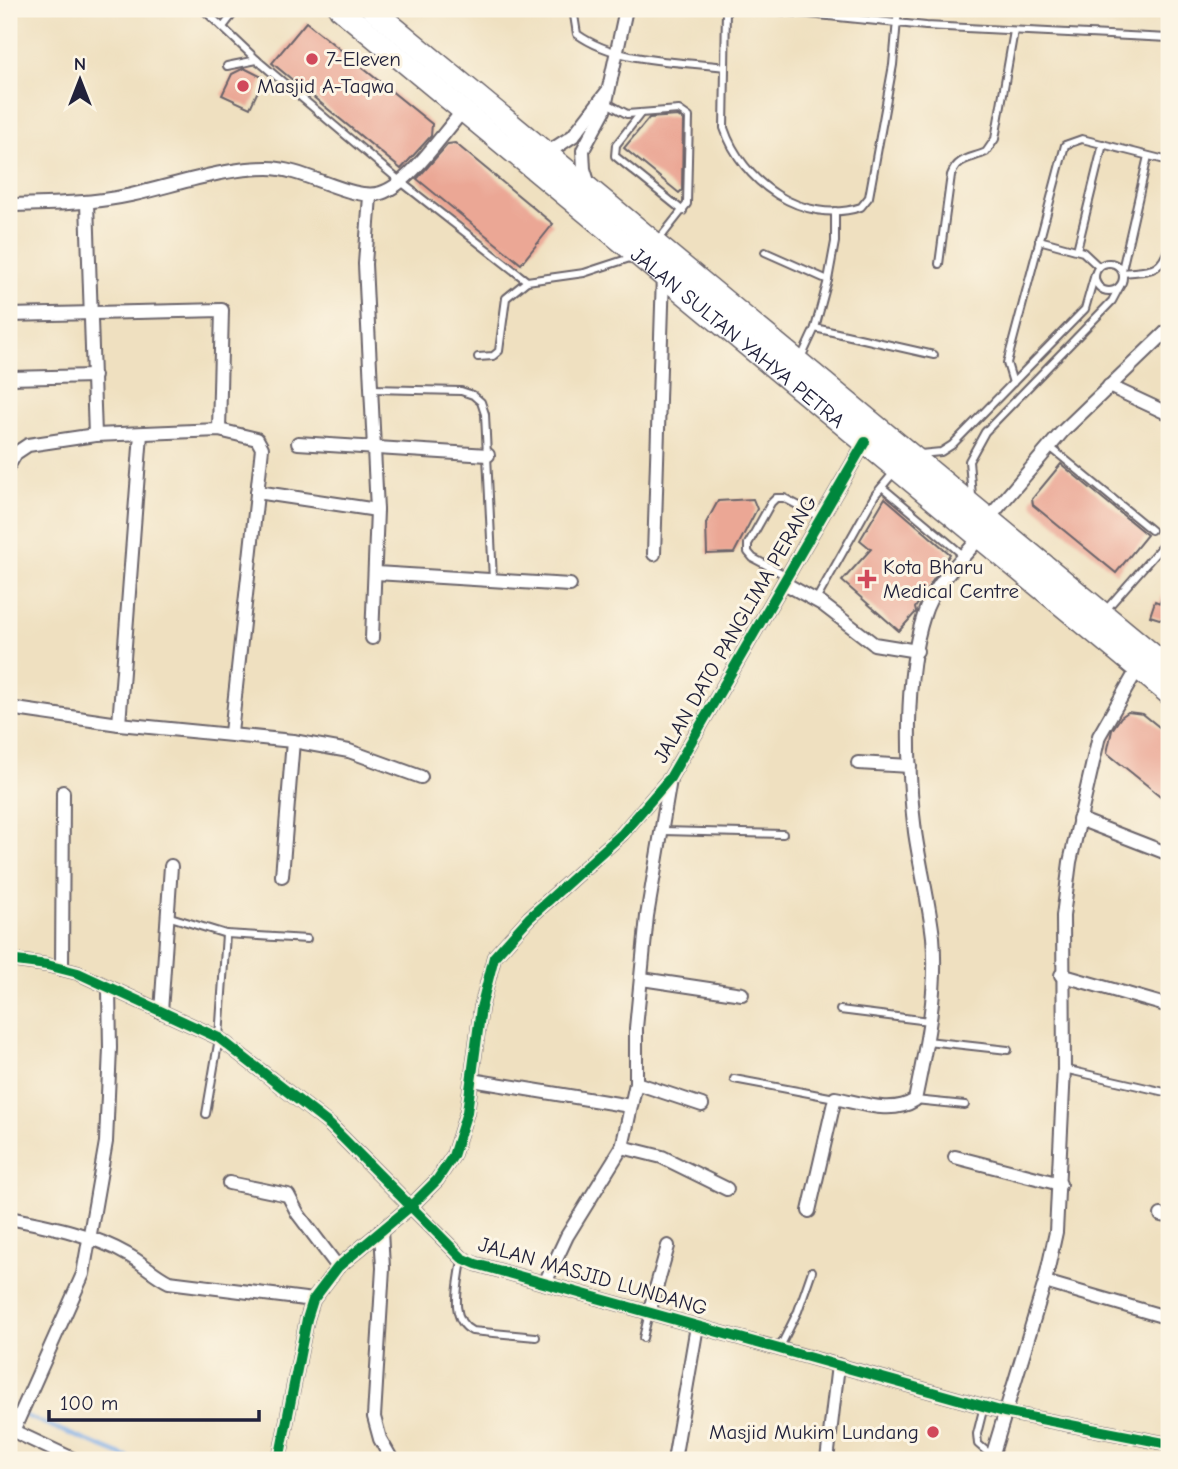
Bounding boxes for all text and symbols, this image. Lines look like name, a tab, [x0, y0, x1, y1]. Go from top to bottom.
north arrow	[46, 46, 116, 116]
place label: 7-Eleven	[326, 47, 401, 71]
marker: 7-Eleven	[304, 51, 320, 67]
text: N	[74, 53, 86, 75]
place label: Masjid A-Taqwa	[257, 74, 394, 98]
marker: Masjid A-Taqwa	[235, 78, 251, 94]
street label: JALAN SULTAN YAHYA PETRA	[626, 242, 850, 433]
street label: JALAN DATO PANGLIMA PERANG	[648, 491, 822, 767]
place label: Kota Bharu Medical Centre	[883, 555, 1019, 603]
marker: Kota Bharu Medical Centre	[857, 569, 877, 589]
street label: JALAN MASJID LUNDANG	[476, 1232, 710, 1320]
scale bar	[49, 1378, 259, 1422]
text: 100 m	[60, 1391, 118, 1415]
place label: Masjid Mukim Lundang	[709, 1420, 919, 1444]
marker: Masjid Mukim Lundang	[925, 1424, 941, 1440]

